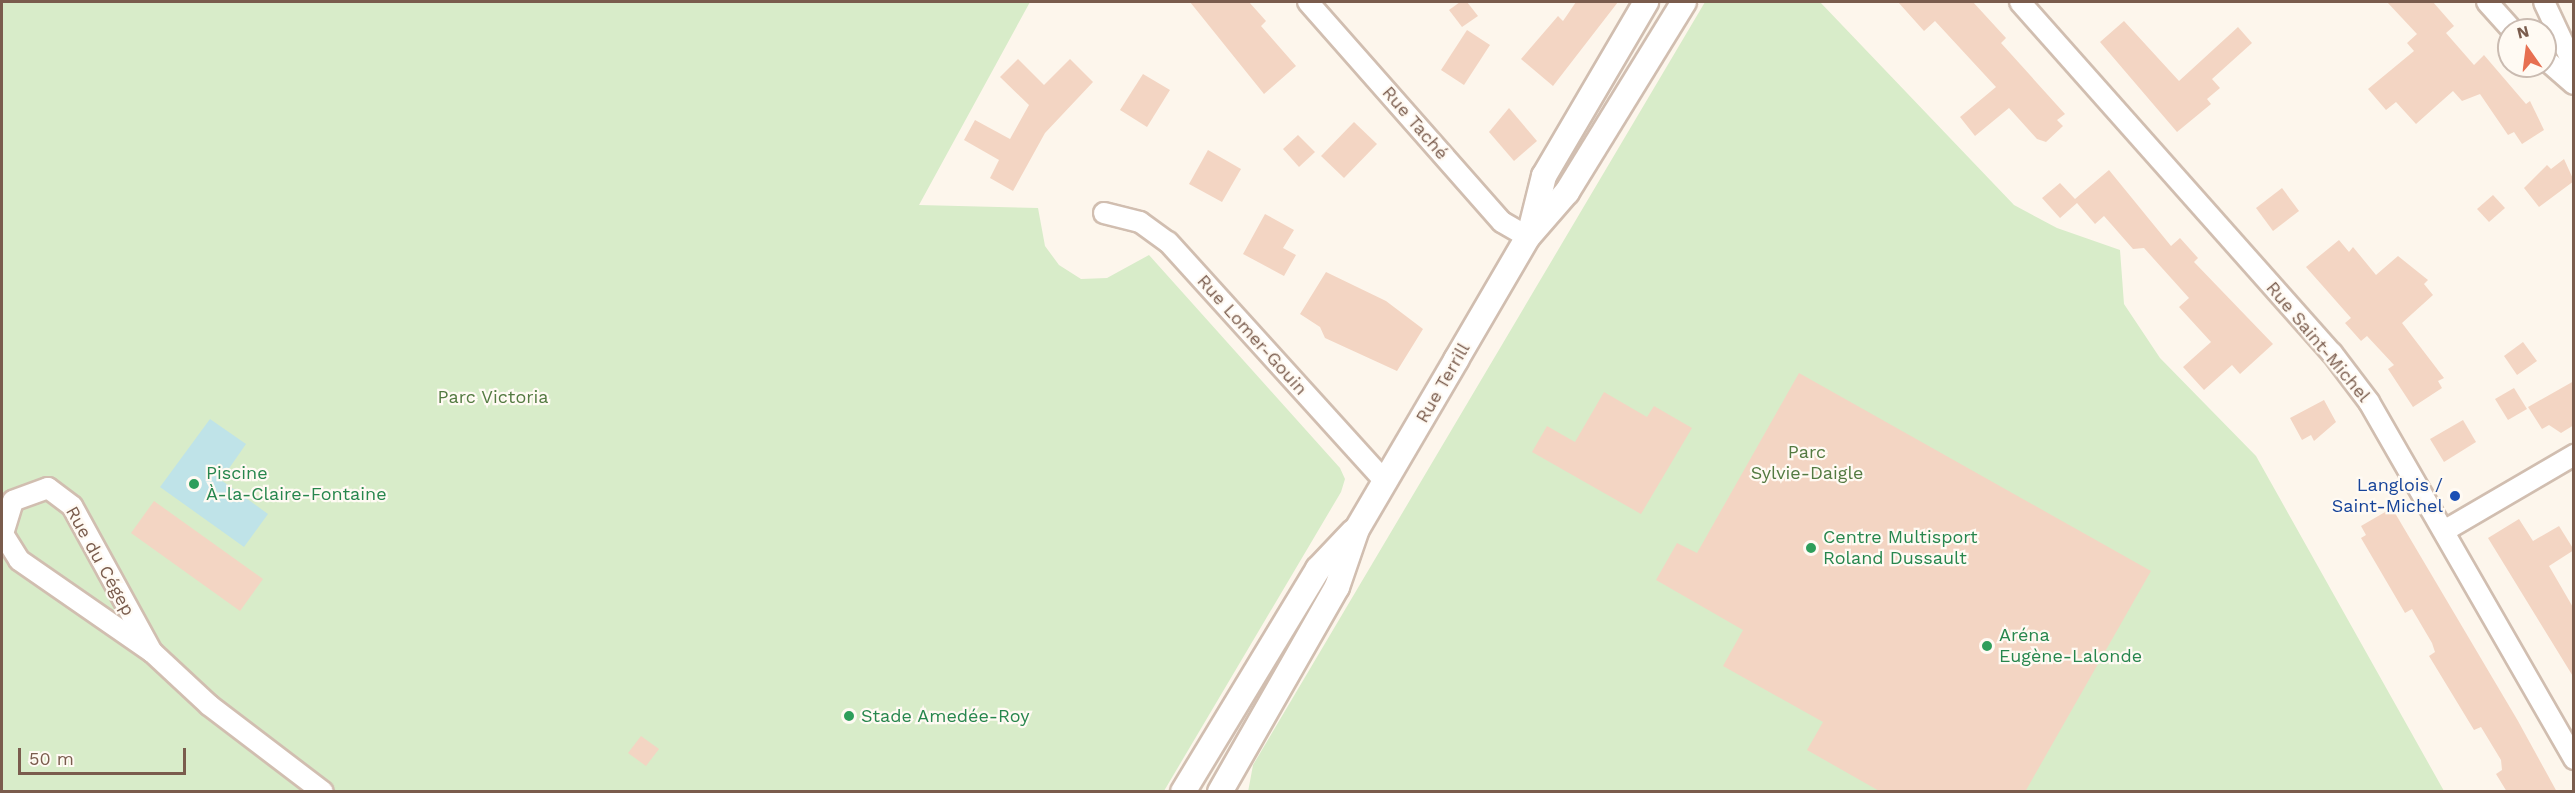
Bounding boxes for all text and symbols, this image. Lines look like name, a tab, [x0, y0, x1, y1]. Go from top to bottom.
north arrow	[2497, 18, 2557, 78]
text: N	[2515, 21, 2531, 43]
street label: Rue Taché	[1377, 82, 1453, 164]
street label: Rue Lomer-Gouin	[1192, 270, 1312, 400]
street label: Rue Saint-Michel	[2261, 277, 2375, 407]
street label: Rue Terrill	[1411, 339, 1475, 427]
park label: Parc Victoria	[437, 386, 549, 408]
park label: Parc Sylvie-Daigle	[1751, 442, 1863, 484]
place label: Piscine À-la-Claire-Fontaine	[206, 463, 387, 506]
place label: Langlois / Saint-Michel	[2332, 475, 2443, 518]
marker: Piscine À-la-Claire-Fontaine	[187, 477, 201, 491]
marker: Langlois / Saint-Michel	[2448, 489, 2462, 503]
street label: Rue du Cégep	[61, 502, 139, 620]
place label: Centre Multisport Roland Dussault	[1823, 527, 1978, 570]
marker: Centre Multisport Roland Dussault	[1804, 541, 1818, 555]
place label: Aréna Eugène-Lalonde	[1999, 625, 2142, 668]
marker: Aréna Eugène-Lalonde	[1980, 639, 1994, 653]
place label: Stade Amedée-Roy	[861, 705, 1030, 727]
marker: Stade Amedée-Roy	[842, 709, 856, 723]
scale bar	[21, 736, 189, 774]
text: 50 m	[29, 748, 74, 769]

